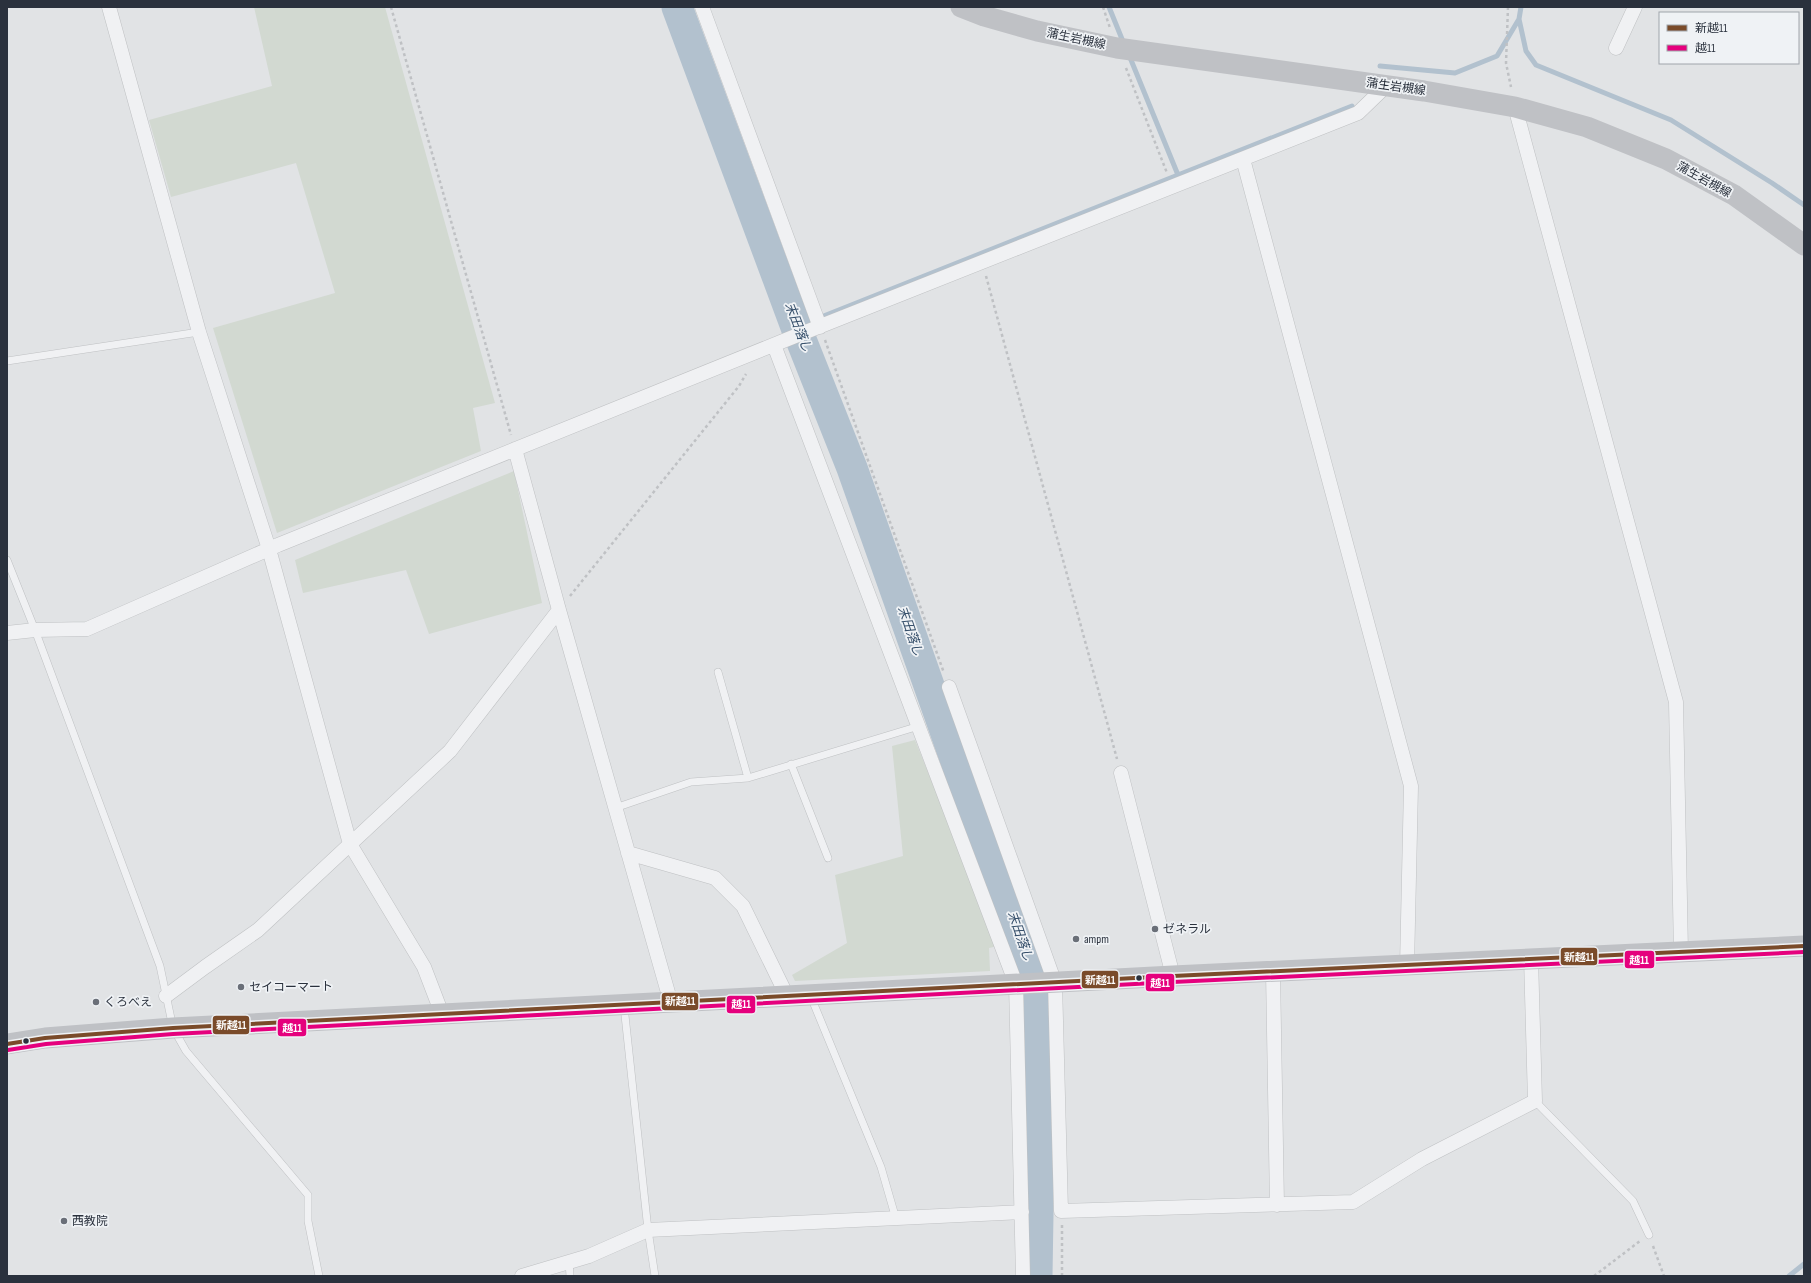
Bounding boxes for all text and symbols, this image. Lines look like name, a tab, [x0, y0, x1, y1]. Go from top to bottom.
legend	[1659, 12, 1799, 64]
text: 新越11	[1695, 21, 1728, 36]
street label: 蒲生岩槻線	[1045, 25, 1107, 53]
text: 越11	[1695, 41, 1716, 56]
street label: 蒲生岩槻線	[1365, 75, 1427, 99]
street label: 蒲生岩槻線	[1674, 159, 1734, 201]
water label: 末田落し	[781, 300, 815, 354]
water label: 末田落し	[894, 604, 926, 658]
water label: 末田落し	[1004, 909, 1036, 963]
place label: ゼネラル	[1163, 922, 1211, 937]
marker: ゼネラル	[1150, 924, 1160, 934]
place label: ampm	[1084, 932, 1109, 947]
marker: ampm	[1071, 934, 1081, 944]
line badge: 新越11	[1560, 947, 1598, 966]
line badge: 越11	[1624, 950, 1655, 969]
text: 新越11	[1564, 951, 1595, 964]
text: 越11	[1629, 954, 1649, 967]
line badge: 新越11	[1081, 970, 1119, 989]
unlabelled marker	[1134, 973, 1144, 983]
line badge: 越11	[1145, 973, 1175, 992]
text: 新越11	[1085, 974, 1116, 987]
text: 越11	[1150, 977, 1170, 990]
place label: セイコーマート	[249, 980, 333, 995]
marker: セイコーマート	[236, 982, 246, 992]
line badge: 新越11	[661, 992, 699, 1011]
place label: くろべえ	[104, 995, 152, 1010]
text: 新越11	[665, 995, 696, 1008]
line badge: 越11	[726, 995, 756, 1014]
marker: くろべえ	[91, 997, 101, 1007]
text: 越11	[731, 998, 751, 1011]
line badge: 新越11	[212, 1015, 250, 1035]
line badge: 越11	[277, 1018, 307, 1037]
text: 新越11	[216, 1019, 247, 1032]
text: 越11	[282, 1022, 302, 1035]
unlabelled marker	[21, 1036, 31, 1046]
place label: 西教院	[72, 1214, 108, 1229]
marker: 西教院	[59, 1216, 69, 1226]

